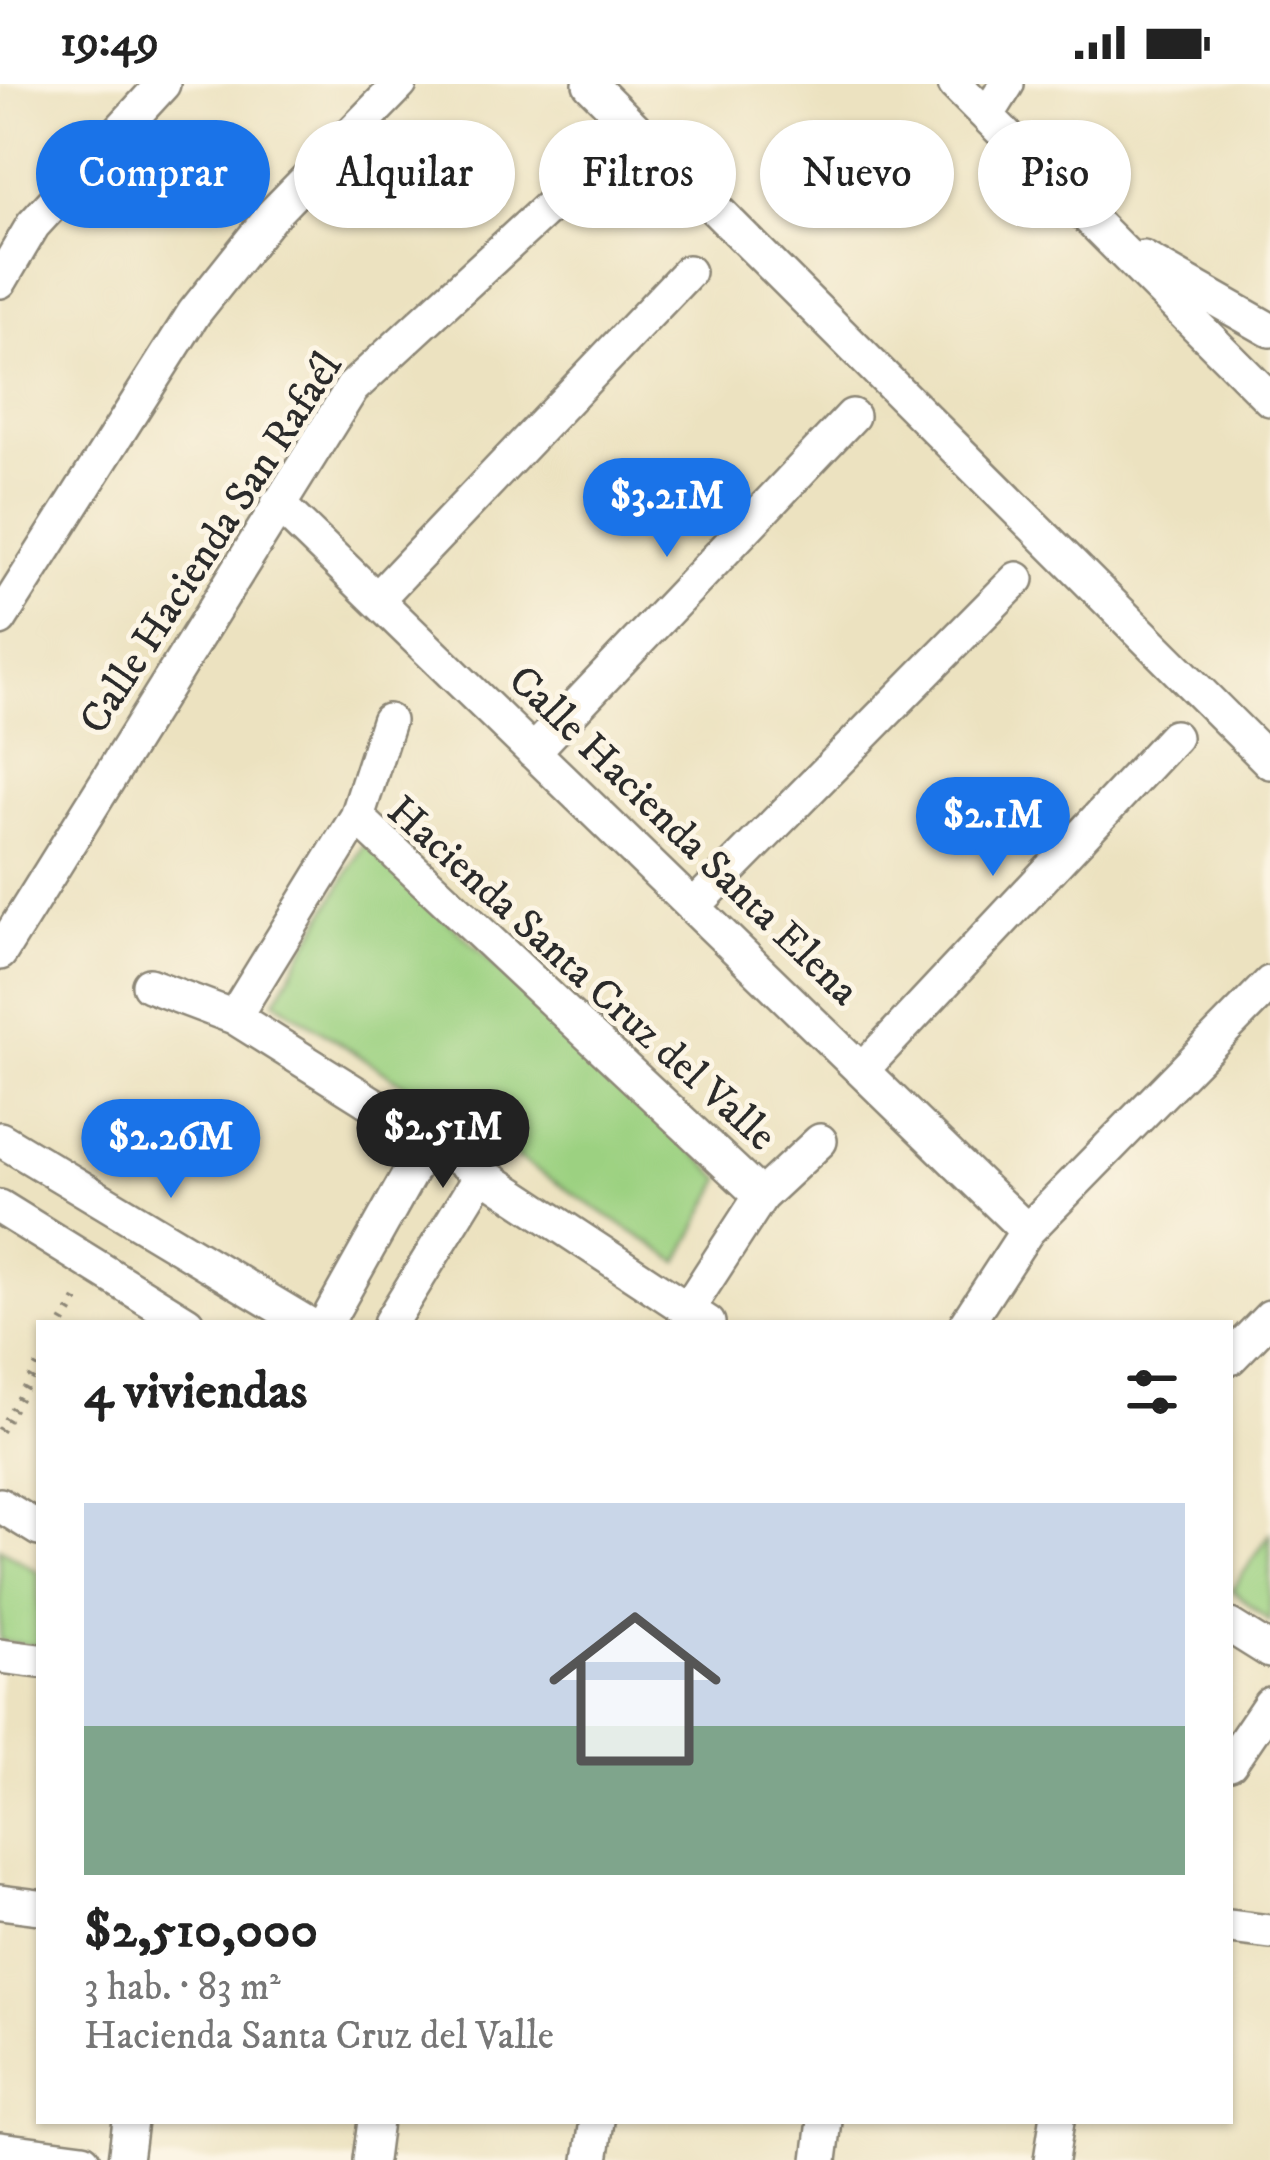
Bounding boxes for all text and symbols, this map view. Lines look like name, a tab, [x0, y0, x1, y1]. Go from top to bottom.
text: 19:49	[60, 14, 159, 70]
chip: Comprar	[36, 120, 270, 228]
chip: Alquilar	[294, 120, 515, 228]
chip: Filtros	[539, 120, 736, 228]
chip: Nuevo	[760, 120, 954, 228]
chip: Piso	[978, 120, 1131, 228]
street label: Calle Hacienda San Rafaél	[69, 343, 354, 744]
pin: $3.21M	[569, 458, 765, 560]
text: $3.21M	[610, 472, 724, 521]
street label: Calle Hacienda Santa Elena	[497, 655, 869, 1017]
pin: $2.1M	[909, 777, 1077, 879]
street label: Hacienda Santa Cruz del Valle	[376, 786, 786, 1163]
text: $2.1M	[943, 791, 1043, 840]
pin: $2.51M	[345, 1089, 541, 1191]
pin: $2.26M	[73, 1099, 269, 1201]
text: $2.51M	[383, 1103, 503, 1152]
text: $2.26M	[108, 1113, 234, 1162]
icon: filters	[1119, 1359, 1185, 1425]
text: 4 viviendas	[84, 1360, 307, 1424]
icon: home	[527, 1581, 743, 1797]
text: $2,510,000	[84, 1899, 318, 1963]
text: 3 hab. · 83 m²	[84, 1963, 281, 2012]
text: Hacienda Santa Cruz del Valle	[84, 2012, 554, 2061]

